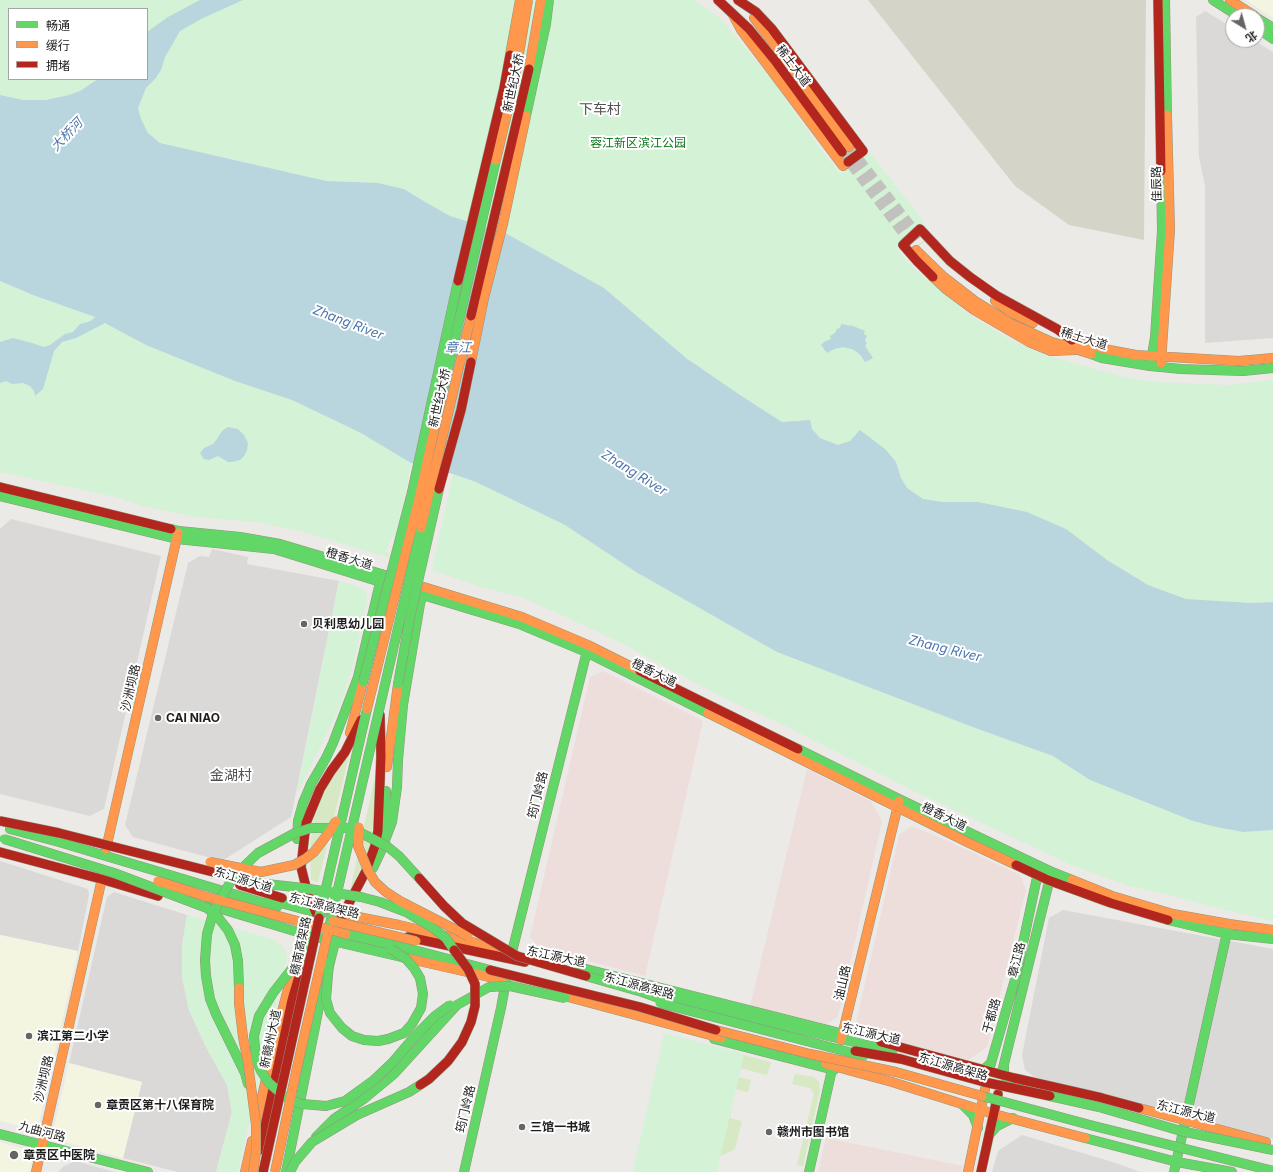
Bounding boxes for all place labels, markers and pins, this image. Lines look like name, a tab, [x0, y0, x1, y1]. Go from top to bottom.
place label: 贝利思幼儿园	[312, 617, 384, 631]
marker: 贝利思幼儿园	[299, 619, 309, 629]
place label: CAI NIAO	[166, 711, 220, 725]
marker: CAI NIAO	[153, 713, 163, 723]
place label: 滨江第二小学	[37, 1029, 109, 1043]
marker: 滨江第二小学	[24, 1031, 34, 1041]
place label: 章贡区第十八保育院	[106, 1098, 214, 1112]
marker: 章贡区第十八保育院	[93, 1100, 103, 1110]
place label: 三馆一书城	[530, 1120, 590, 1134]
marker: 三馆一书城	[517, 1122, 527, 1132]
place label: 赣州市图书馆	[777, 1125, 849, 1139]
marker: 赣州市图书馆	[764, 1127, 774, 1137]
place label: 章贡区中医院	[23, 1148, 95, 1162]
marker: 章贡区中医院	[8, 1149, 20, 1161]

